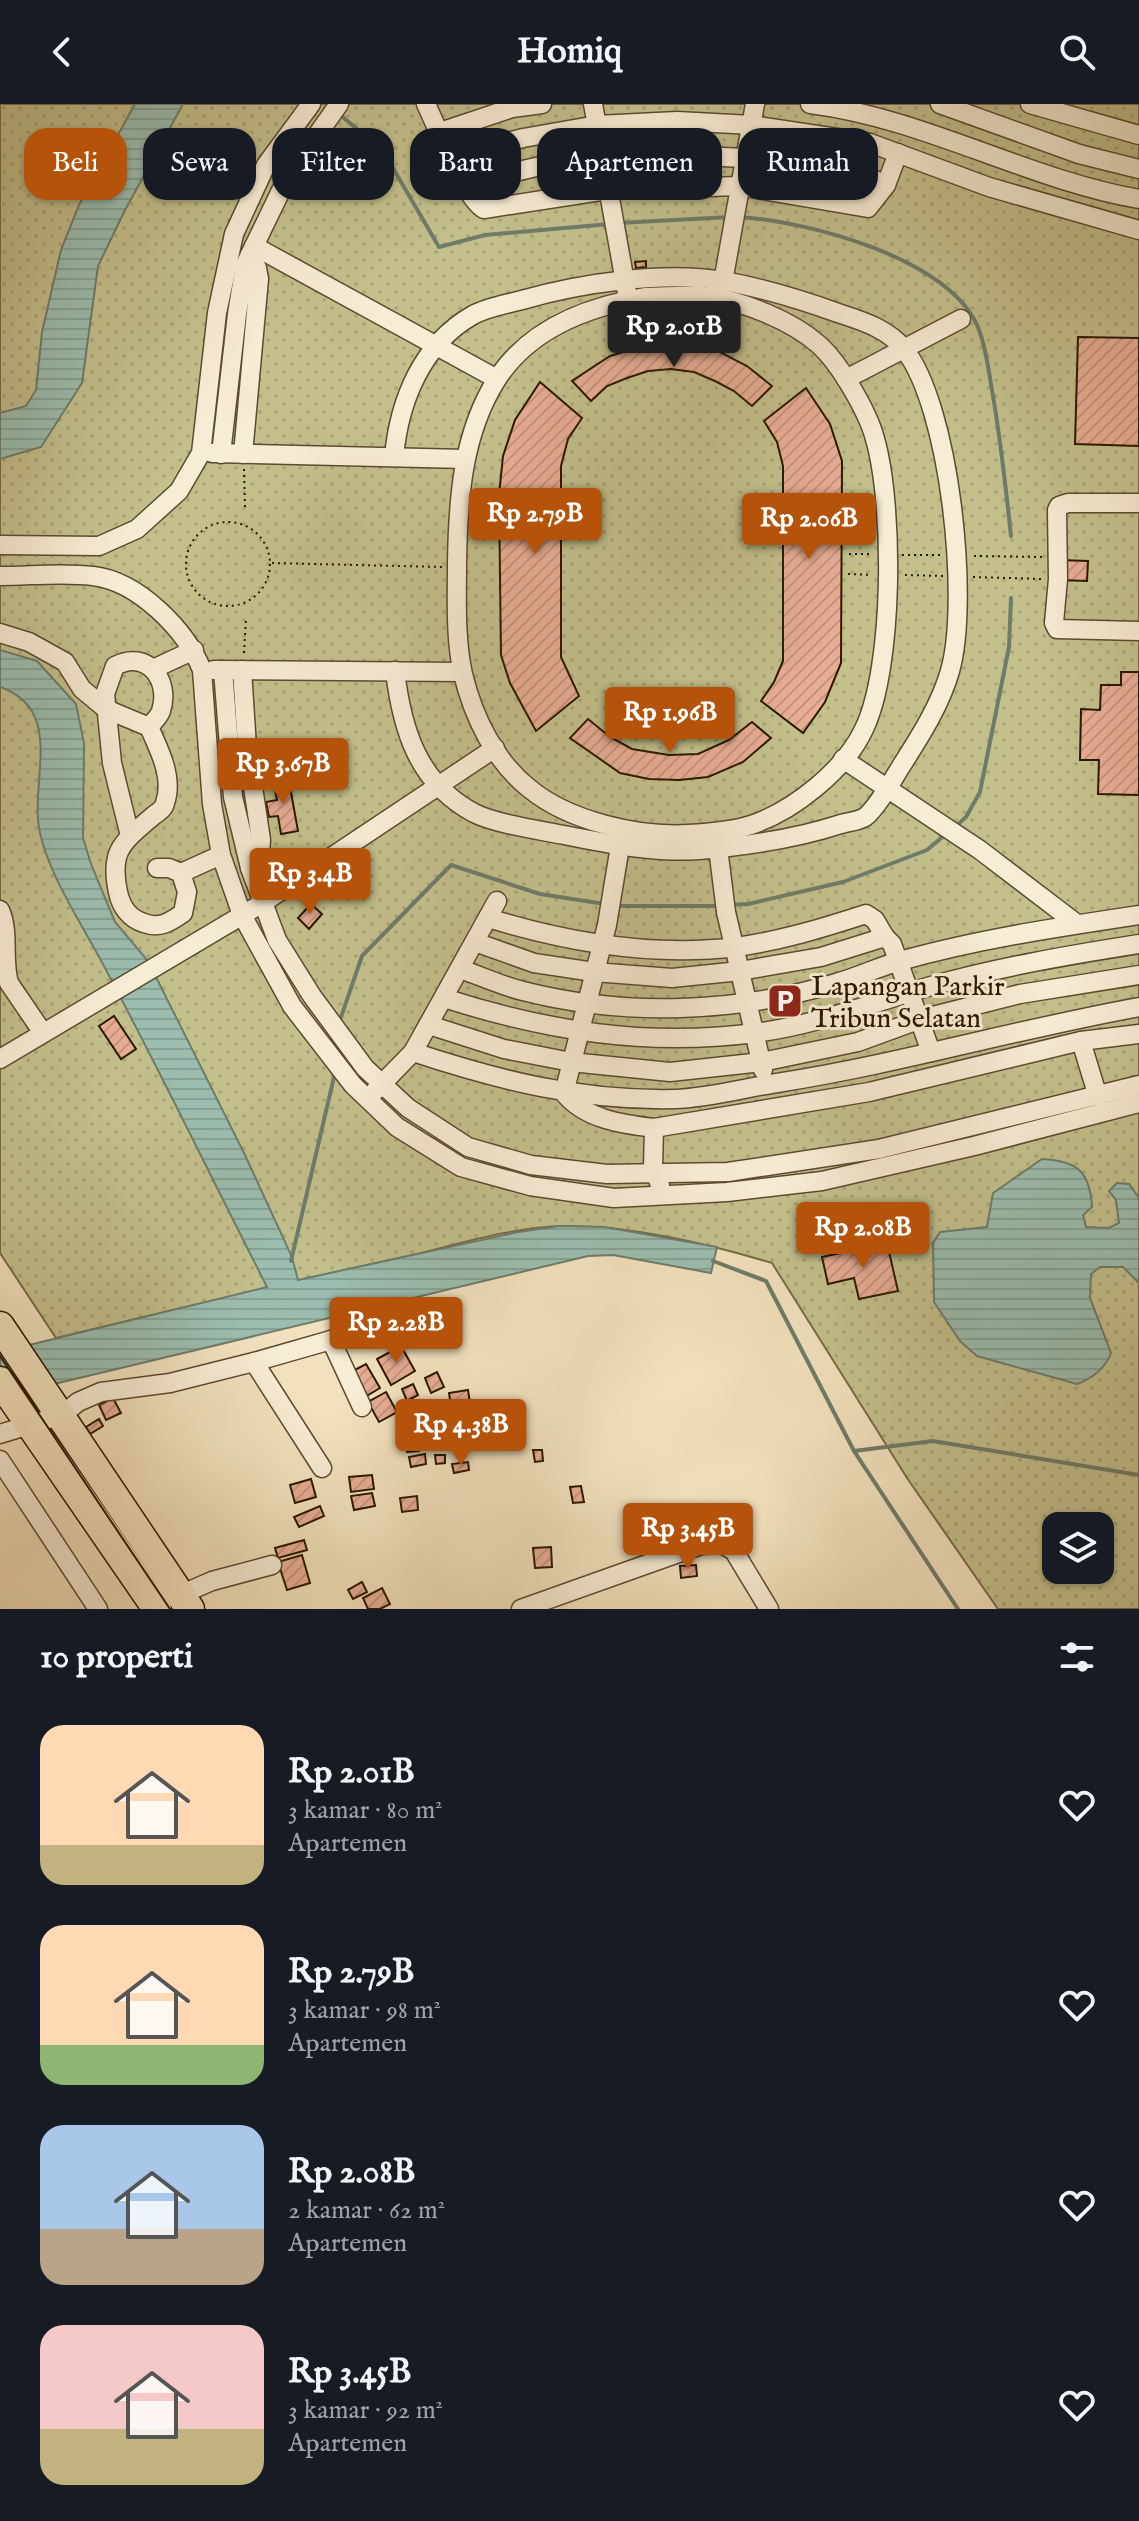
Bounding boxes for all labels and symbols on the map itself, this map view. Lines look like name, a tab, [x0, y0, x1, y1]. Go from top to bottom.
pin: Rp 2.01B	[591, 301, 757, 369]
pin: Rp 2.79B	[452, 488, 618, 556]
pin: Rp 2.06B	[726, 493, 892, 561]
pin: Rp 1.96B	[587, 687, 753, 755]
pin: Rp 3.67B	[200, 738, 366, 806]
pin: Rp 3.4B	[236, 848, 384, 916]
place label: Lapangan Parkir Tribun Selatan	[811, 970, 1005, 1037]
parking icon: Lapangan Parkir Tribun Selatan	[766, 982, 804, 1020]
pin: Rp 2.08B	[780, 1202, 946, 1270]
pin: Rp 2.28B	[313, 1297, 479, 1365]
pin: Rp 4.38B	[378, 1399, 544, 1467]
pin: Rp 3.45B	[605, 1503, 771, 1571]

